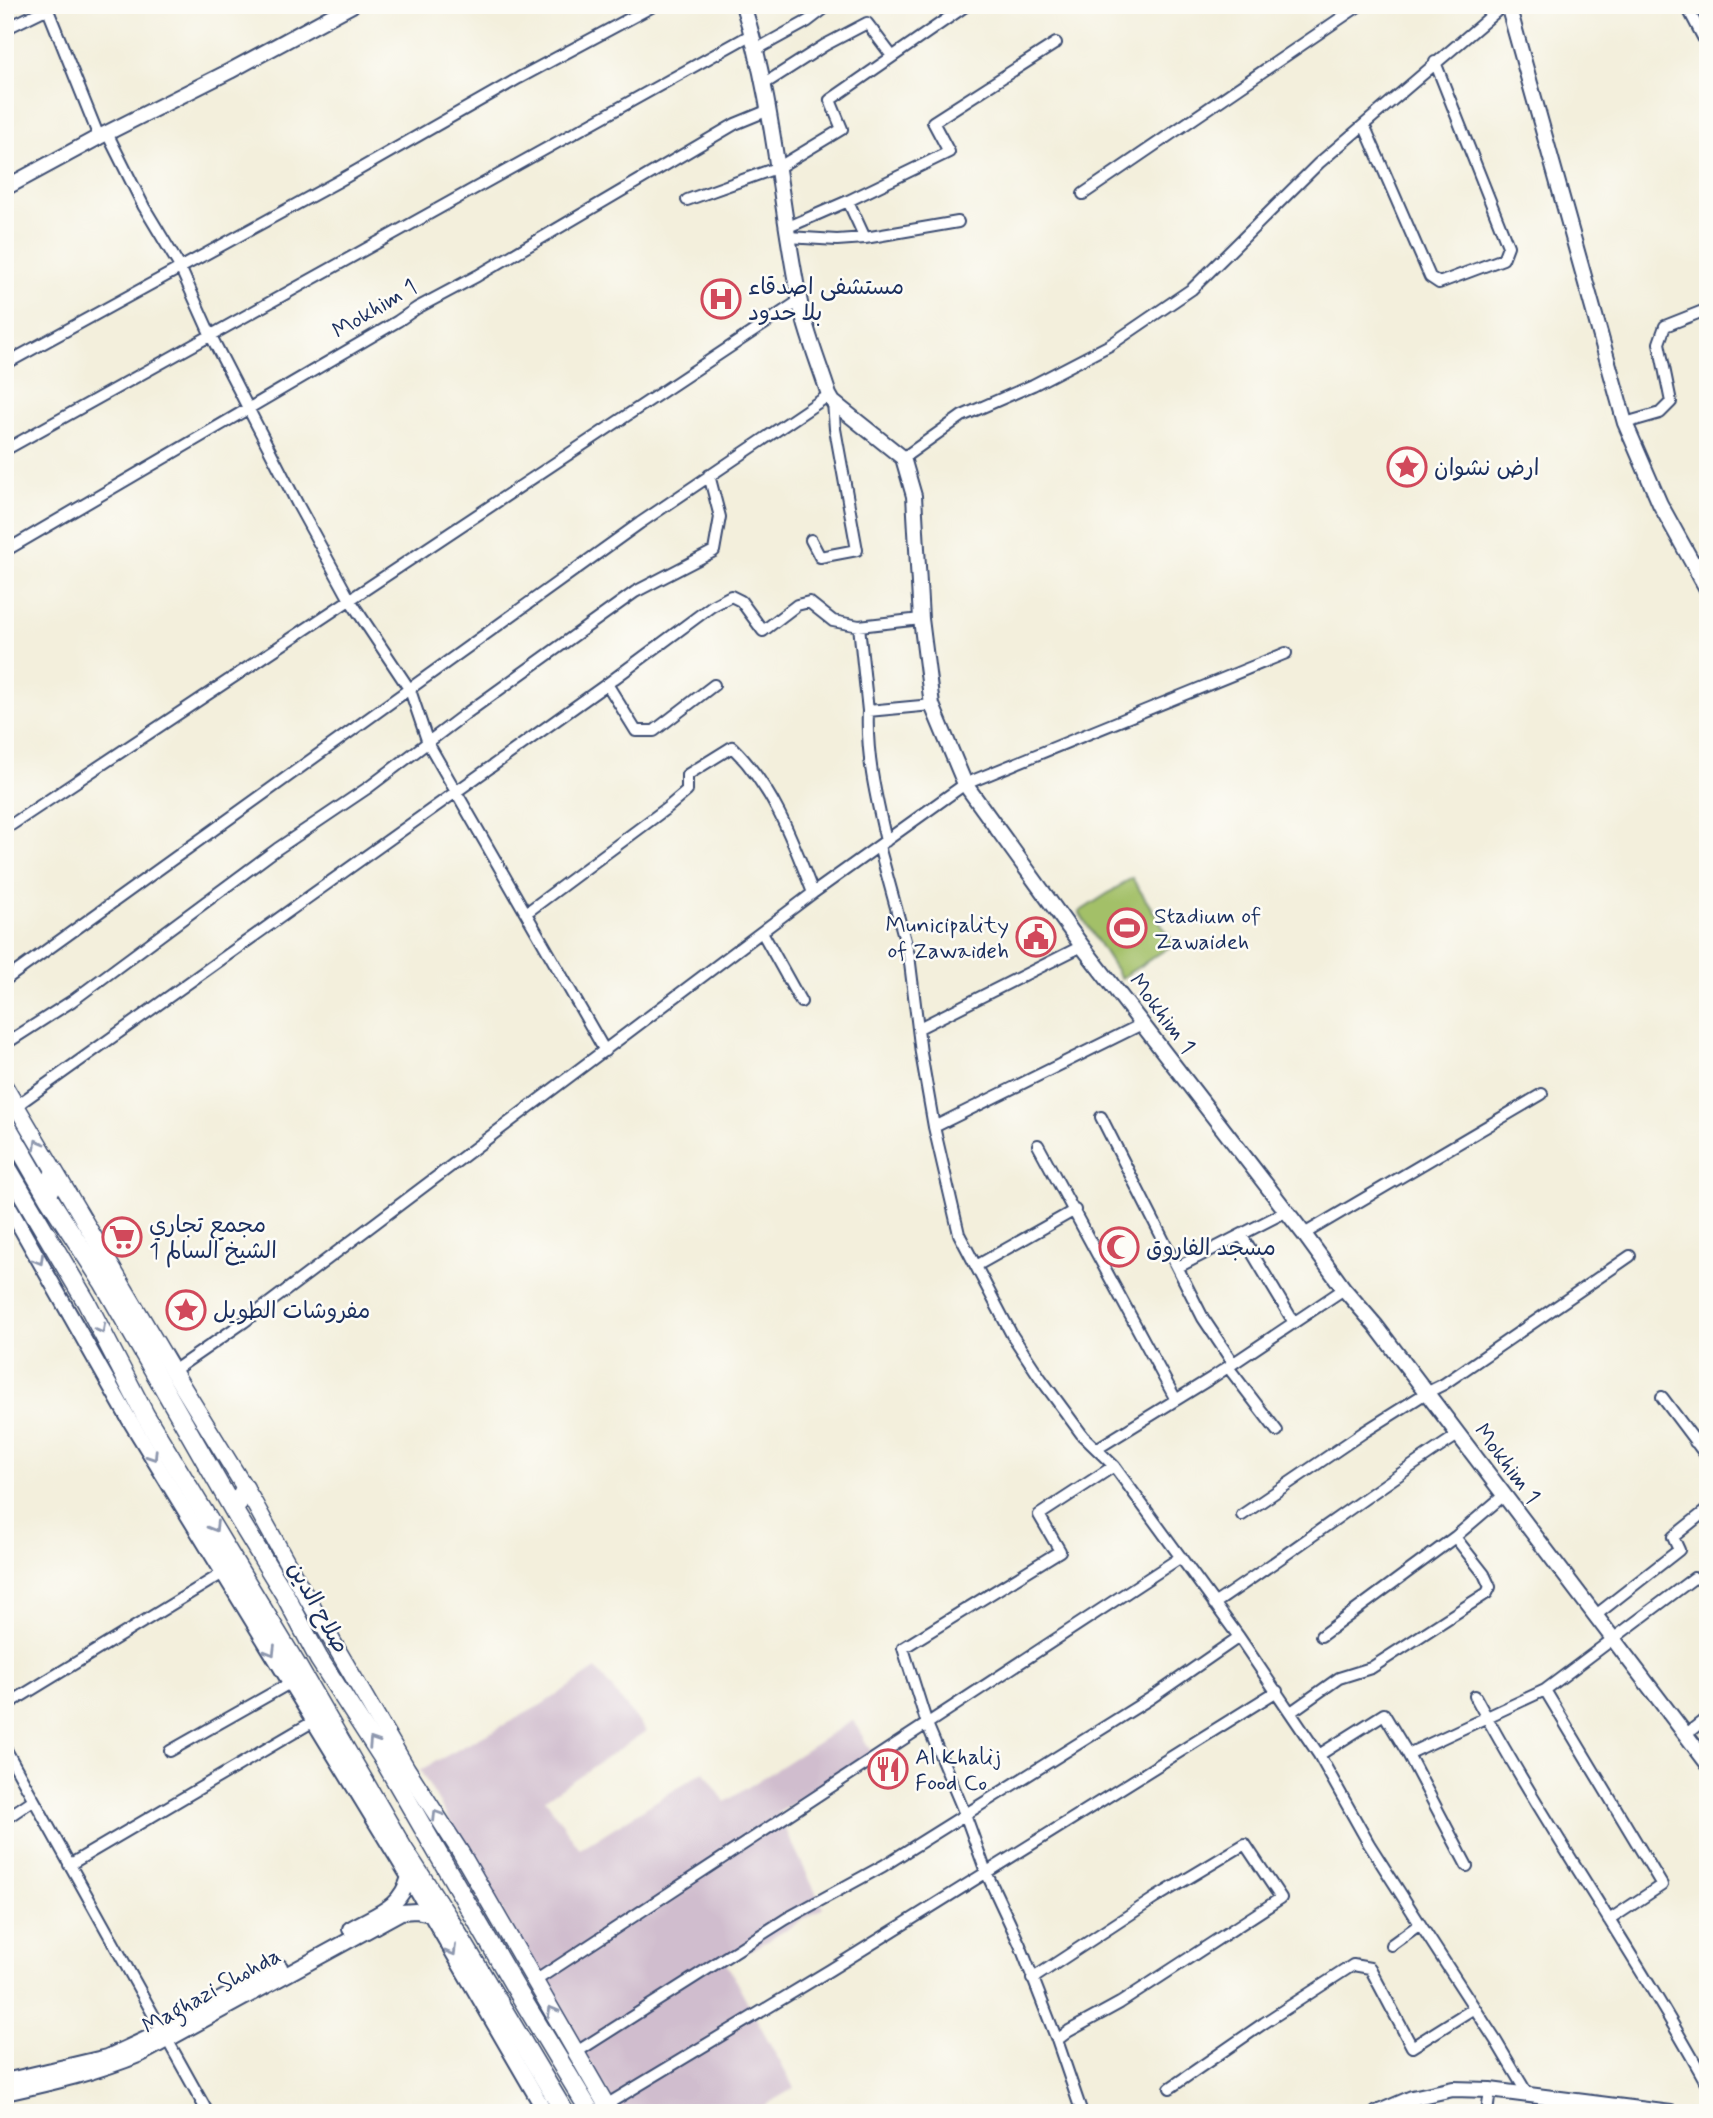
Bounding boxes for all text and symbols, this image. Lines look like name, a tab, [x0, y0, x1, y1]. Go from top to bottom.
street label: Mokhim 1	[327, 273, 423, 347]
place label: مستشفى اصدقاء بلا حدود	[748, 273, 904, 329]
hospital icon: مستشفى اصدقاء بلا حدود	[700, 278, 742, 320]
place icon: ارض نشوان	[1386, 446, 1428, 488]
place label: ارض نشوان	[1434, 454, 1540, 484]
place label: Stadium of Zawaideh	[1154, 902, 1261, 958]
sports icon: Stadium of Zawaideh	[1106, 907, 1148, 949]
place label: Municipality of Zawaideh	[886, 911, 1009, 967]
public building icon: Municipality of Zawaideh	[1015, 916, 1057, 958]
street label: Mokhim 1	[1121, 968, 1202, 1061]
one-way arrow	[33, 1139, 46, 1151]
place label: مجمع تجاري الشيخ السالم 1	[149, 1211, 277, 1268]
supermarket icon: مجمع تجاري الشيخ السالم 1	[101, 1216, 143, 1258]
mosque icon: مسجد الفاروق	[1098, 1226, 1140, 1268]
place label: مسجد الفاروق	[1146, 1234, 1276, 1264]
one-way arrow	[31, 1252, 44, 1265]
place icon: مفروشات الطويل	[165, 1289, 207, 1331]
place label: مفروشات الطويل	[213, 1297, 370, 1327]
one-way arrow	[93, 1322, 106, 1334]
street label: Mokhim 1	[1466, 1418, 1547, 1511]
one-way arrow	[145, 1449, 158, 1462]
one-way arrow	[205, 1519, 218, 1532]
street label: صلاح الدين	[280, 1557, 355, 1659]
one-way arrow	[263, 1643, 276, 1656]
one-way arrow	[369, 1737, 381, 1750]
place label: Al Khalij Food Co	[915, 1743, 1001, 1799]
restaurant icon: Al Khalij Food Co	[867, 1748, 909, 1790]
one-way arrow	[432, 1810, 445, 1823]
street label: Maghazi Shohda	[137, 1941, 288, 2044]
one-way arrow	[443, 1943, 456, 1956]
one-way arrow	[547, 2006, 560, 2019]

